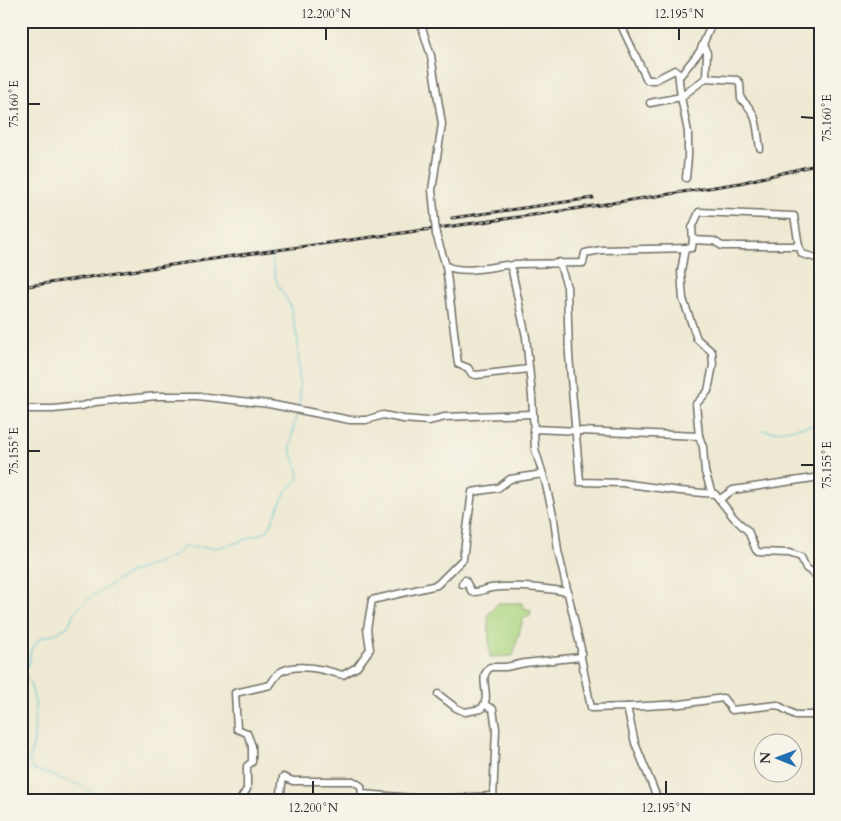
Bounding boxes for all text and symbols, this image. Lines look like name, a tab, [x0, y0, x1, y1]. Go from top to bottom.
text: 12.200°N	[301, 6, 352, 22]
text: 12.195°N	[654, 6, 705, 22]
text: 75.160°E	[6, 80, 22, 128]
text: 75.160°E	[819, 94, 835, 142]
text: 75.155°E	[6, 427, 22, 475]
text: 75.155°E	[819, 441, 835, 489]
north arrow	[754, 734, 804, 784]
text: N	[756, 752, 775, 764]
text: 12.200°N	[288, 800, 339, 816]
text: 12.195°N	[641, 800, 692, 816]

